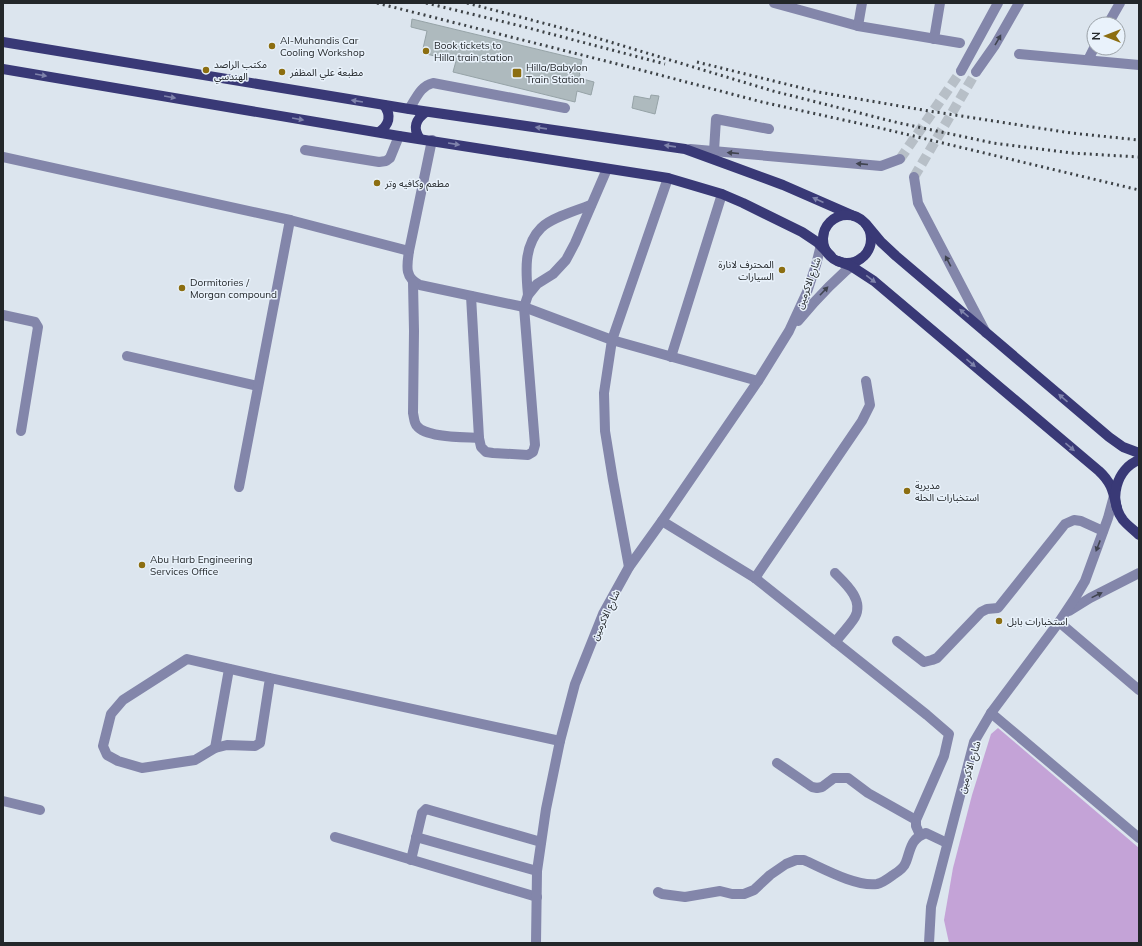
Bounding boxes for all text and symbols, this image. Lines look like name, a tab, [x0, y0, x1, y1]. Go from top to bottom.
north arrow	[1086, 16, 1126, 56]
text: N	[1089, 32, 1103, 40]
place label: Al-Muhandis Car Cooling Workshop	[280, 34, 365, 59]
one-way arrow	[994, 34, 1001, 46]
place label: Book tickets to Hilla train station	[434, 39, 513, 64]
marker: Al-Muhandis Car Cooling Workshop	[267, 41, 277, 51]
marker: Book tickets to Hilla train station	[421, 46, 431, 56]
place label: مكتب الراصد الهندسي	[214, 58, 267, 84]
place label: Hilla/Babylon Train Station	[526, 61, 588, 86]
marker: مكتب الراصد الهندسي	[201, 65, 211, 75]
place label: مطبعة علي المظفر	[289, 66, 363, 80]
marker: مطبعة علي المظفر	[277, 67, 287, 77]
marker: Hilla/Babylon Train Station	[511, 67, 523, 79]
one-way arrow	[35, 73, 48, 79]
one-way arrow	[164, 94, 176, 100]
one-way arrow	[351, 98, 364, 104]
one-way arrow	[292, 116, 304, 122]
one-way arrow	[535, 125, 547, 131]
one-way arrow	[448, 141, 460, 147]
one-way arrow	[664, 143, 676, 149]
one-way arrow	[727, 149, 739, 156]
one-way arrow	[856, 161, 868, 168]
place label: مطعم وكافيه وتر	[384, 177, 449, 191]
marker: مطعم وكافيه وتر	[372, 178, 382, 188]
one-way arrow	[813, 197, 824, 203]
street label: شارع الاكرمين	[793, 255, 825, 311]
one-way arrow	[945, 255, 952, 267]
place label: المحترف لانارة السيارات	[718, 258, 774, 283]
marker: المحترف لانارة السيارات	[777, 265, 787, 275]
one-way arrow	[866, 275, 877, 283]
place label: Dormitories / Morgan compound	[190, 276, 277, 301]
marker: Dormitories / Morgan compound	[177, 283, 187, 293]
one-way arrow	[819, 286, 828, 296]
one-way arrow	[959, 309, 969, 318]
one-way arrow	[966, 358, 976, 367]
one-way arrow	[1057, 393, 1068, 402]
one-way arrow	[1065, 442, 1076, 451]
place label: مديرية استخبارات الحلة	[915, 479, 979, 504]
marker: مديرية استخبارات الحلة	[902, 486, 912, 496]
one-way arrow	[1094, 540, 1100, 552]
place label: Abu Harb Engineering Services Office	[150, 553, 252, 578]
marker: Abu Harb Engineering Services Office	[137, 560, 147, 570]
street label: شارع الاكرمين	[588, 588, 624, 643]
one-way arrow	[1092, 591, 1103, 598]
place label: استخبارات بابل	[1007, 615, 1068, 628]
marker: استخبارات بابل	[994, 616, 1004, 626]
street label: شارع الاكرمين	[955, 739, 985, 795]

